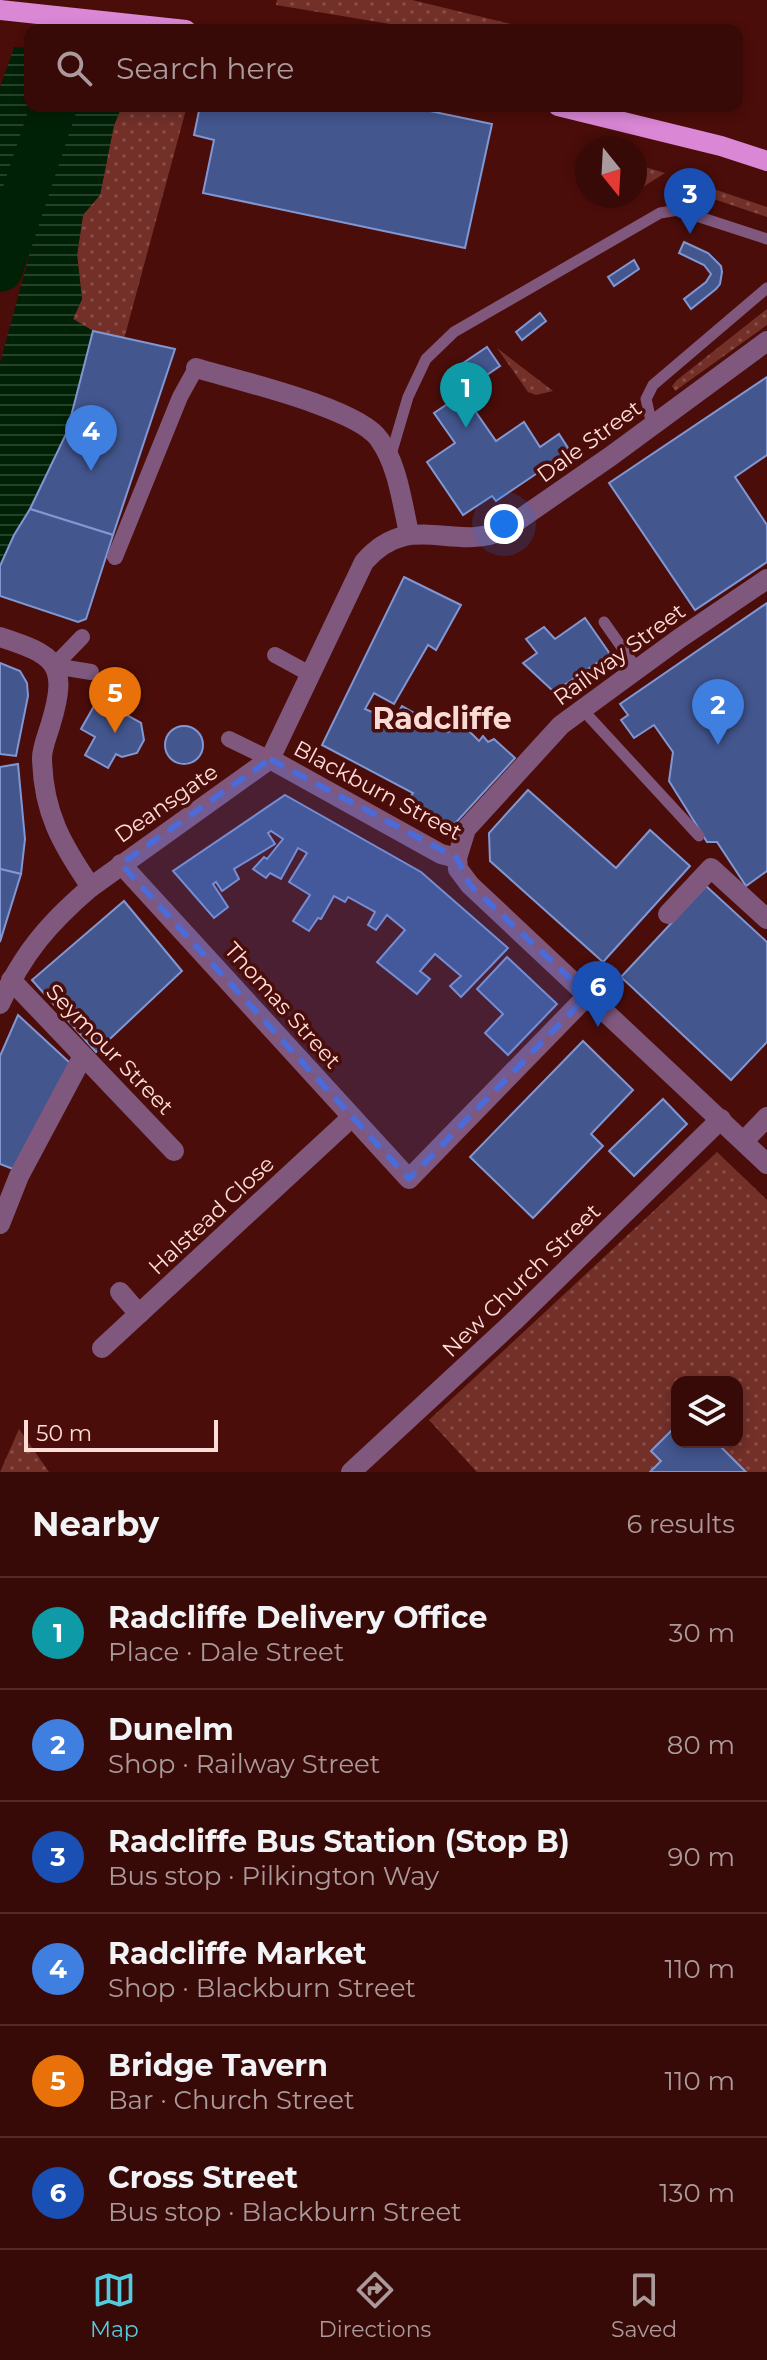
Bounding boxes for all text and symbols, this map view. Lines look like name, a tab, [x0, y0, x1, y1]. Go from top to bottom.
search box	[24, 24, 743, 112]
icon: search	[52, 46, 96, 90]
text: Search here	[116, 50, 294, 87]
north arrow	[575, 136, 647, 208]
pin: 3	[664, 168, 716, 234]
pin: 1	[440, 362, 492, 428]
street label: Dale Street	[532, 394, 647, 488]
pin: 4	[65, 405, 117, 471]
your location	[484, 504, 524, 544]
street label: Railway Street	[548, 598, 690, 711]
pin: 5	[89, 667, 141, 733]
pin: 2	[692, 679, 744, 745]
district label: Radcliffe	[372, 700, 512, 737]
street label: Blackburn Street	[289, 735, 466, 846]
street label: Deansgate	[110, 758, 223, 849]
street label: Thomas Street	[219, 937, 346, 1074]
pin: 6	[572, 961, 624, 1027]
street label: Seymour Street	[40, 978, 179, 1120]
street label: Halstead Close	[143, 1150, 280, 1280]
street label: New Church Street	[437, 1198, 606, 1363]
map controls	[671, 1376, 743, 1448]
button: layers	[671, 1376, 743, 1448]
scale bar	[24, 1416, 218, 1452]
text: 50 m	[36, 1420, 92, 1447]
text: Nearby	[32, 1503, 159, 1545]
text: 6 results	[626, 1508, 735, 1540]
text: Radcliffe Delivery Office	[108, 1599, 487, 1636]
text: 1	[53, 1617, 63, 1649]
text: 30 m	[669, 1617, 735, 1649]
text: Place · Dale Street	[108, 1636, 344, 1668]
text: Dunelm	[108, 1711, 234, 1748]
text: 2	[50, 1729, 66, 1761]
text: 80 m	[667, 1729, 735, 1761]
text: Shop · Railway Street	[108, 1748, 380, 1780]
text: Radcliffe Bus Station (Stop B)	[108, 1823, 570, 1860]
text: 3	[50, 1841, 66, 1873]
text: 90 m	[668, 1841, 735, 1873]
text: Bus stop · Pilkington Way	[108, 1860, 439, 1892]
text: Radcliffe Market	[108, 1935, 367, 1972]
text: 4	[49, 1953, 67, 1985]
text: 110 m	[665, 1953, 735, 1985]
text: Shop · Blackburn Street	[108, 1972, 416, 2004]
text: Bridge Tavern	[108, 2047, 328, 2084]
text: 5	[50, 2065, 66, 2097]
text: 110 m	[665, 2065, 735, 2097]
text: Bar · Church Street	[108, 2084, 355, 2116]
text: Cross Street	[108, 2159, 298, 2196]
text: 6	[50, 2177, 66, 2209]
text: 130 m	[659, 2177, 735, 2209]
text: Bus stop · Blackburn Street	[108, 2196, 462, 2228]
tab: Map	[90, 2268, 139, 2343]
tab: Directions	[319, 2268, 431, 2343]
tab: Saved	[611, 2268, 677, 2343]

